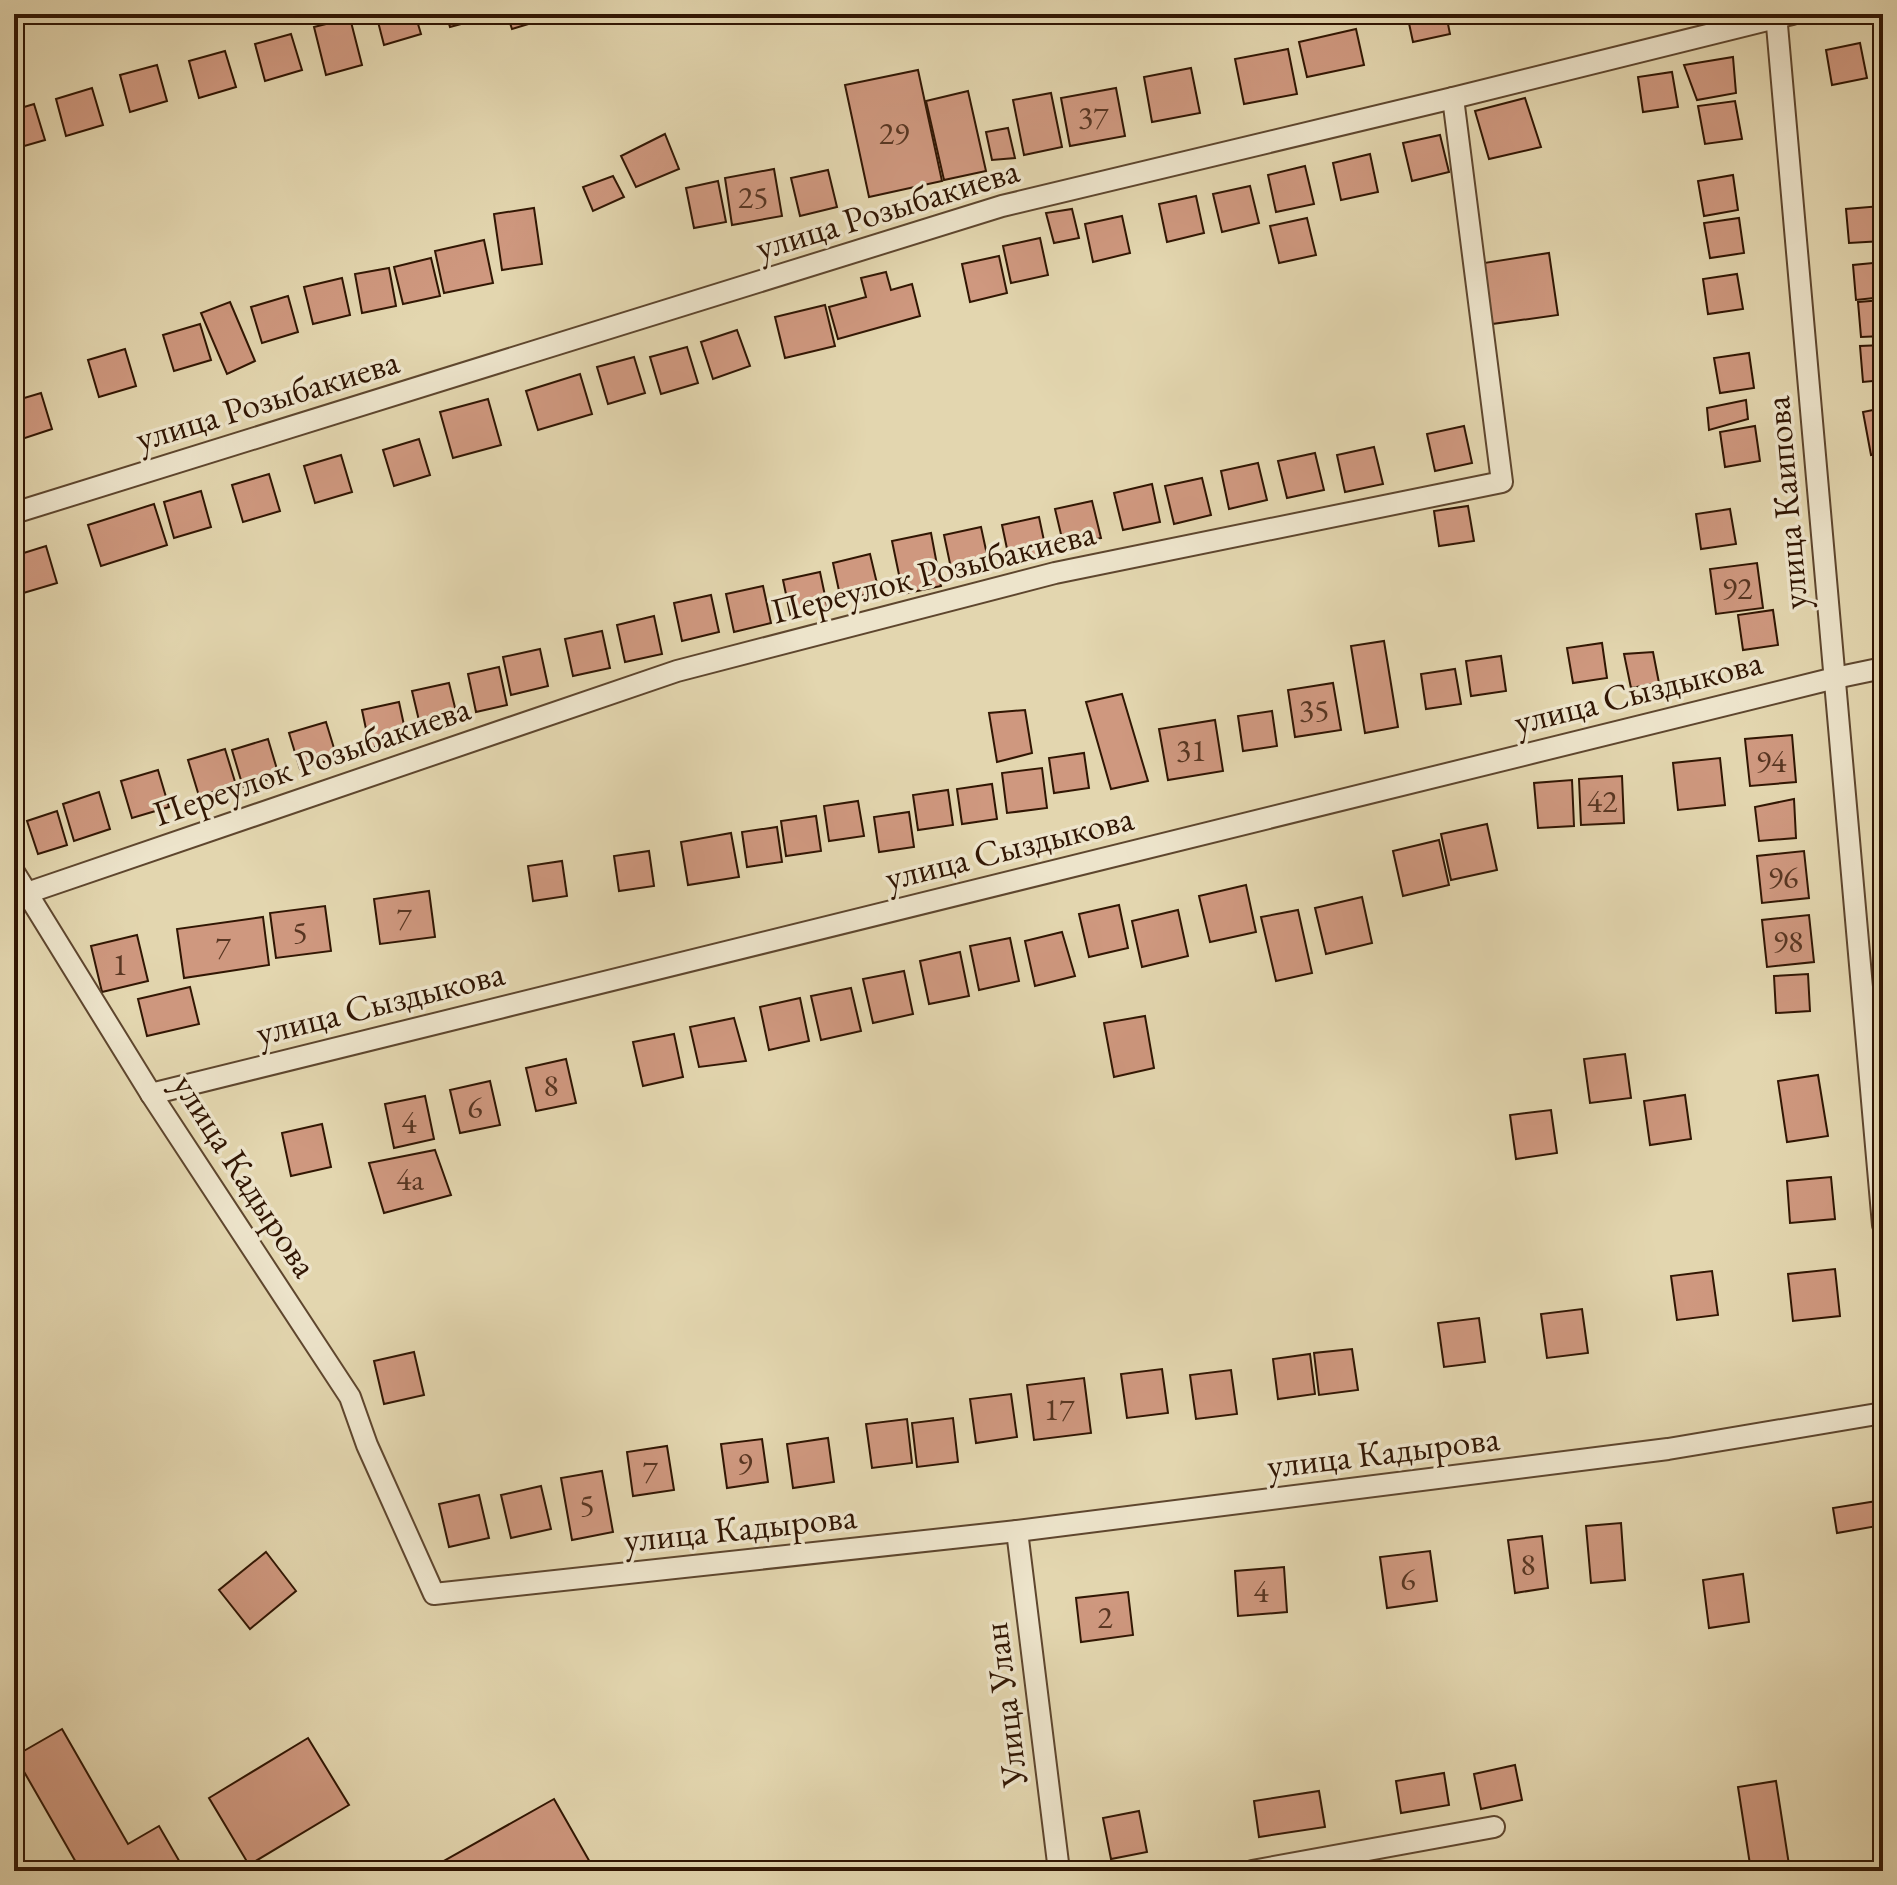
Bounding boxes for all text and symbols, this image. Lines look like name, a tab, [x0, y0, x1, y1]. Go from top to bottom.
house number: 37	[1078, 96, 1109, 138]
house number: 29	[879, 112, 909, 154]
street label: улица Розыбакиева	[750, 146, 1025, 271]
house number: 25	[738, 176, 768, 218]
street label: улица Розыбакиева	[130, 337, 405, 462]
street label: улица Каипова	[1753, 394, 1818, 612]
street label: Переулок Розыбакиева	[766, 508, 1101, 635]
house number: 92	[1722, 567, 1753, 609]
street label: улица Сыздыкова	[1509, 638, 1768, 745]
street label: Переулок Розыбакиева	[146, 684, 477, 837]
house number: 35	[1299, 689, 1329, 731]
house number: 31	[1176, 729, 1206, 771]
house number: 94	[1756, 740, 1787, 782]
house number: 42	[1587, 780, 1618, 822]
street label: улица Сыздыкова	[880, 794, 1139, 901]
house number: 96	[1768, 856, 1798, 898]
house number: 7	[396, 897, 412, 939]
house number: 5	[292, 911, 308, 953]
house number: 98	[1773, 920, 1803, 962]
house number: 7	[215, 926, 231, 968]
house number: 1	[112, 943, 128, 985]
street label: улица Сыздыкова	[251, 949, 510, 1056]
street label: улица Кадырова	[162, 1064, 329, 1287]
house number: 8	[543, 1064, 559, 1106]
house number: 6	[467, 1086, 483, 1128]
house number: 4	[401, 1101, 417, 1143]
house number: 4а	[396, 1158, 424, 1200]
house number: 17	[1044, 1388, 1075, 1430]
street label: улица Кадырова	[1264, 1414, 1503, 1489]
house number: 9	[737, 1442, 753, 1484]
house number: 7	[642, 1450, 658, 1492]
house number: 5	[579, 1484, 595, 1526]
street label: улица Кадырова	[621, 1492, 859, 1563]
house number: 8	[1520, 1543, 1536, 1585]
house number: 6	[1400, 1558, 1416, 1600]
house number: 4	[1253, 1570, 1269, 1612]
house number: 2	[1097, 1596, 1113, 1638]
street label: Улица Улан	[971, 1620, 1038, 1791]

